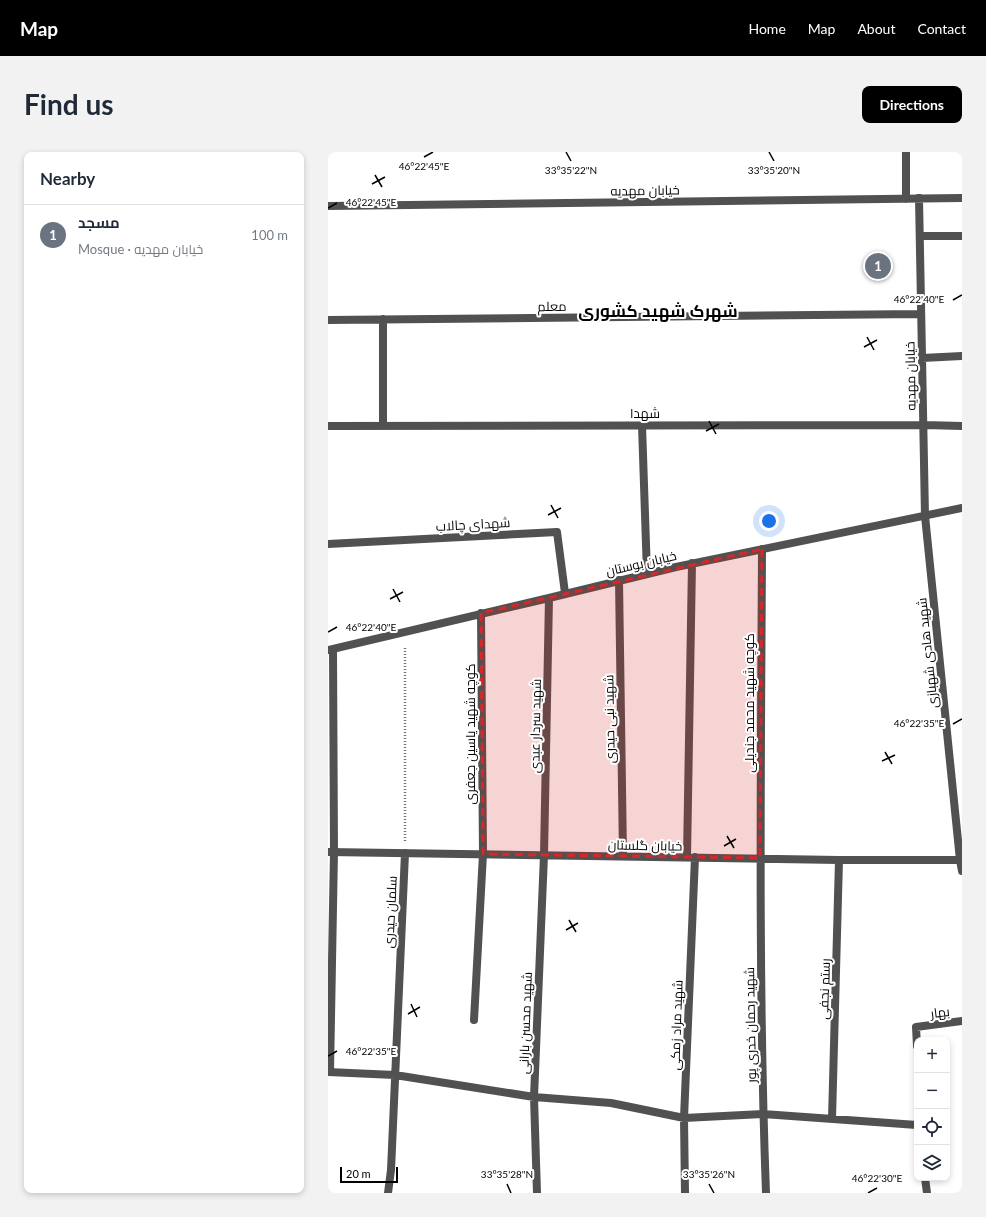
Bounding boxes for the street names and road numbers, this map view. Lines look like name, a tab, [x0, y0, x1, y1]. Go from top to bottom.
street label: خیابان مهدیه	[610, 181, 680, 199]
street label: معلم	[537, 298, 567, 316]
street label: خیابان مهدیه	[901, 341, 919, 411]
street label: شهدا	[630, 405, 660, 421]
street label: شهدای چالاب	[435, 514, 511, 536]
street label: خیابان بوستان	[604, 547, 678, 579]
street label: شهید هادی شهبازی	[913, 597, 941, 709]
street label: کوچه شهید محمد جندیلی	[741, 633, 759, 773]
street label: کوچه شهید یاسین جعفری	[462, 664, 480, 804]
street label: شهید نبی حیدری	[600, 675, 618, 763]
street label: شهید سردار عبدی	[526, 679, 544, 773]
street label: خیابان گلستان	[608, 836, 682, 854]
street label: سلمان حیدری	[380, 875, 400, 949]
street label: رستم نجفی	[815, 958, 835, 1020]
street label: شهید رحمان خدری پور	[741, 967, 761, 1084]
street label: شهید محسن بارانی	[515, 972, 535, 1074]
street label: شهید مراد زمکی	[666, 979, 686, 1071]
street label: بهار	[928, 1003, 951, 1021]

